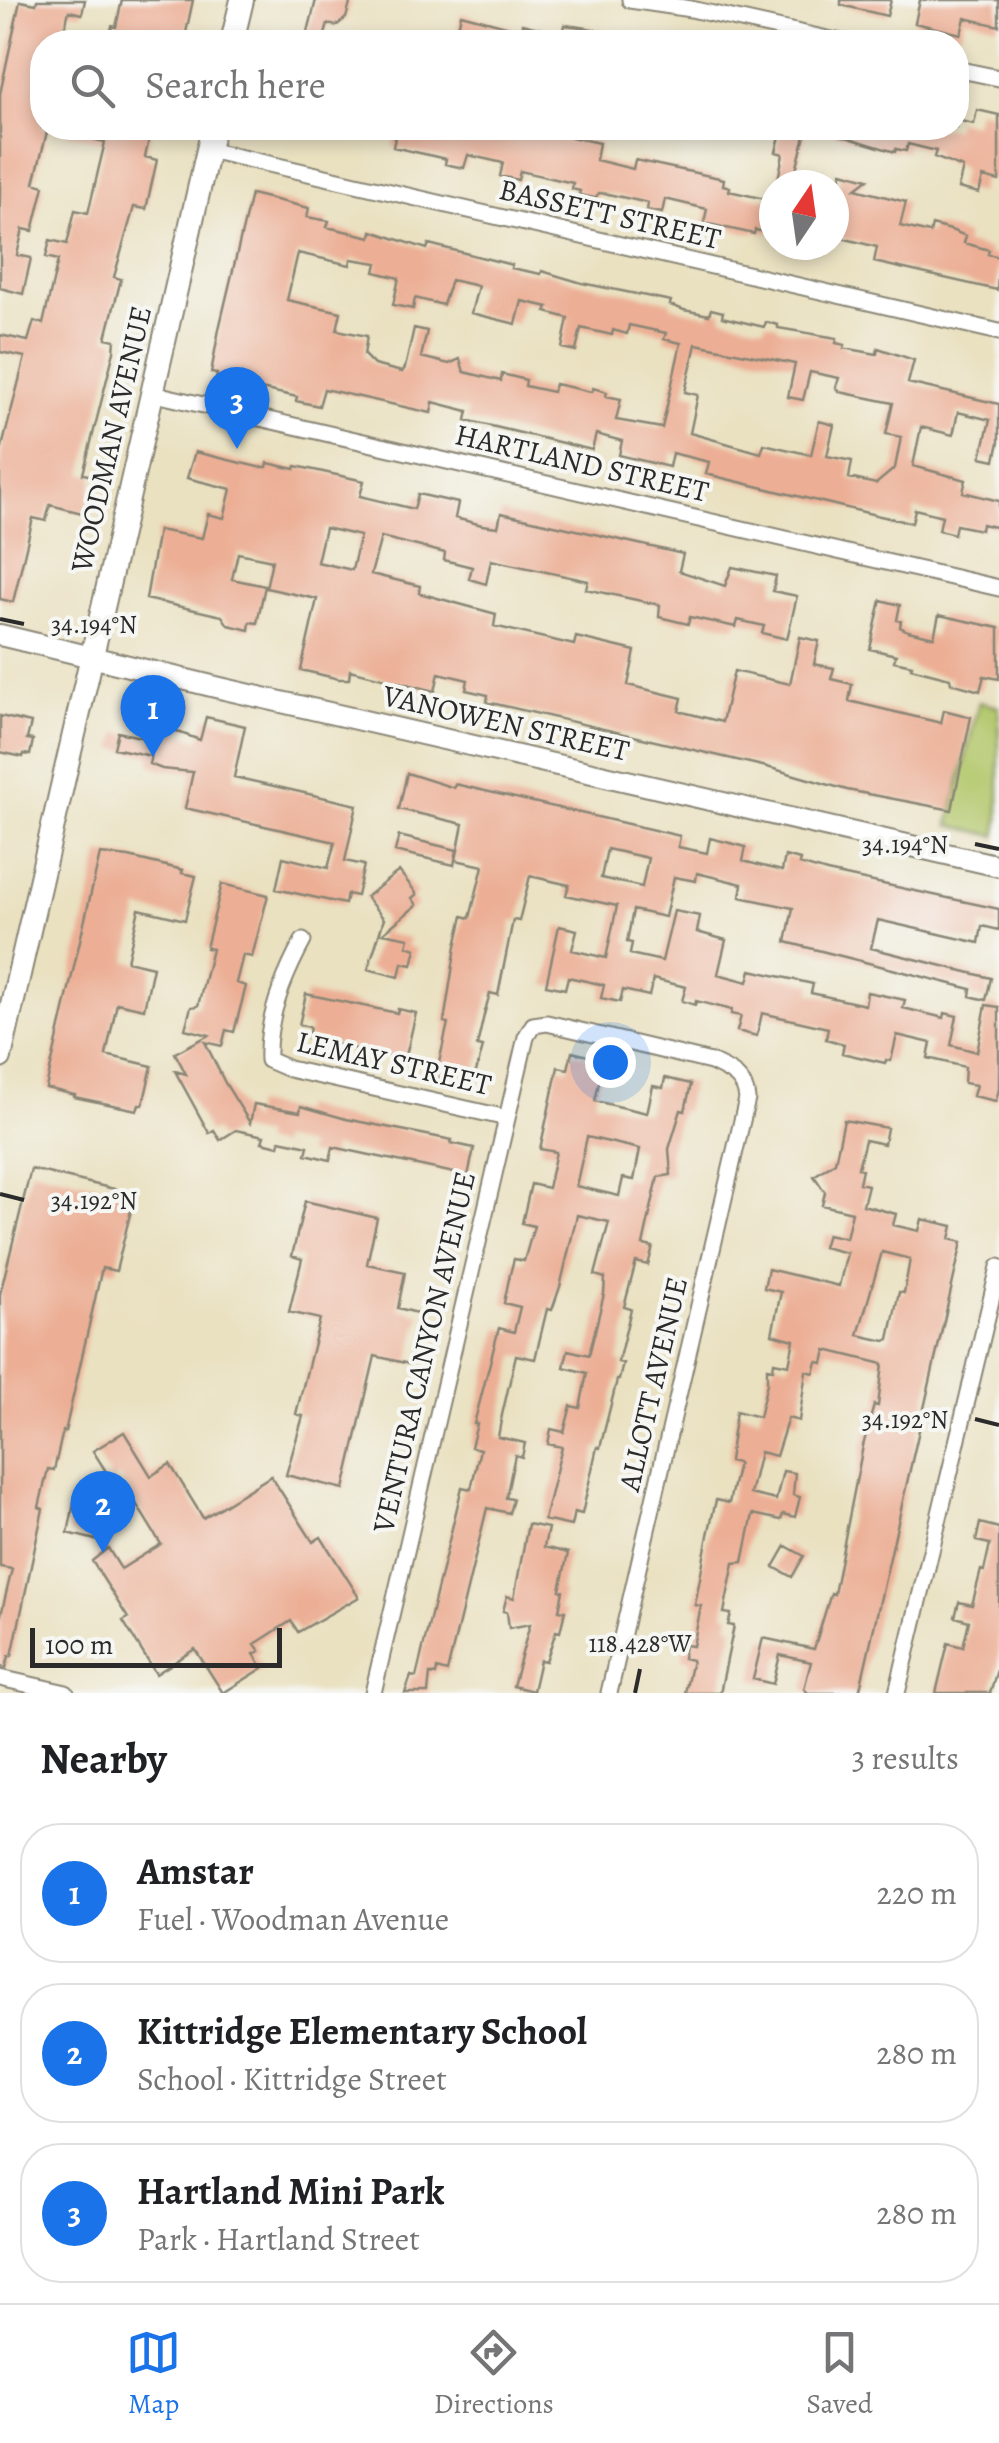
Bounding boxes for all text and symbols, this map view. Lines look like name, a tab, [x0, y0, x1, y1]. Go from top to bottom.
search box	[30, 30, 969, 140]
icon: search	[65, 58, 120, 113]
text: Search here	[145, 59, 326, 111]
street label: BASSETT STREET	[495, 169, 725, 259]
north arrow	[759, 170, 849, 260]
street label: WOODMAN AVENUE	[61, 302, 161, 577]
pin: 3	[204, 366, 270, 449]
street label: HARTLAND STREET	[451, 414, 713, 512]
text: 34.194°N	[51, 608, 137, 642]
pin: 1	[120, 674, 186, 757]
street label: VANOWEN STREET	[378, 675, 634, 771]
text: 34.194°N	[862, 828, 948, 862]
street label: LEMAY STREET	[293, 1021, 496, 1105]
your location	[585, 1037, 636, 1088]
street label: VENTURA CANYON AVENUE	[363, 1168, 485, 1537]
text: 34.192°N	[51, 1184, 137, 1218]
street label: ALLOTT AVENUE	[609, 1273, 697, 1496]
text: 34.192°N	[862, 1403, 948, 1437]
pin: 2	[70, 1470, 136, 1553]
scale bar	[30, 1623, 282, 1668]
text: 100 m	[45, 1626, 113, 1664]
text: 118.428°W	[588, 1627, 692, 1661]
text: Nearby	[40, 1730, 167, 1787]
text: 3 results	[852, 1736, 959, 1780]
text: Amstar	[137, 1845, 254, 1897]
text: 1	[69, 1871, 80, 1915]
text: 220 m	[877, 1871, 957, 1915]
text: Fuel · Woodman Avenue	[137, 1897, 449, 1941]
text: Kittridge Elementary School	[137, 2005, 587, 2057]
text: 2	[67, 2031, 82, 2075]
text: 280 m	[876, 2031, 957, 2075]
text: School · Kittridge Street	[137, 2057, 447, 2101]
text: Hartland Mini Park	[137, 2165, 444, 2217]
text: 3	[68, 2191, 81, 2235]
text: 280 m	[876, 2191, 957, 2235]
text: Park · Hartland Street	[137, 2217, 420, 2261]
tab: Map	[126, 2325, 181, 2423]
tab: Directions	[434, 2325, 554, 2423]
tab: Saved	[806, 2325, 873, 2423]

